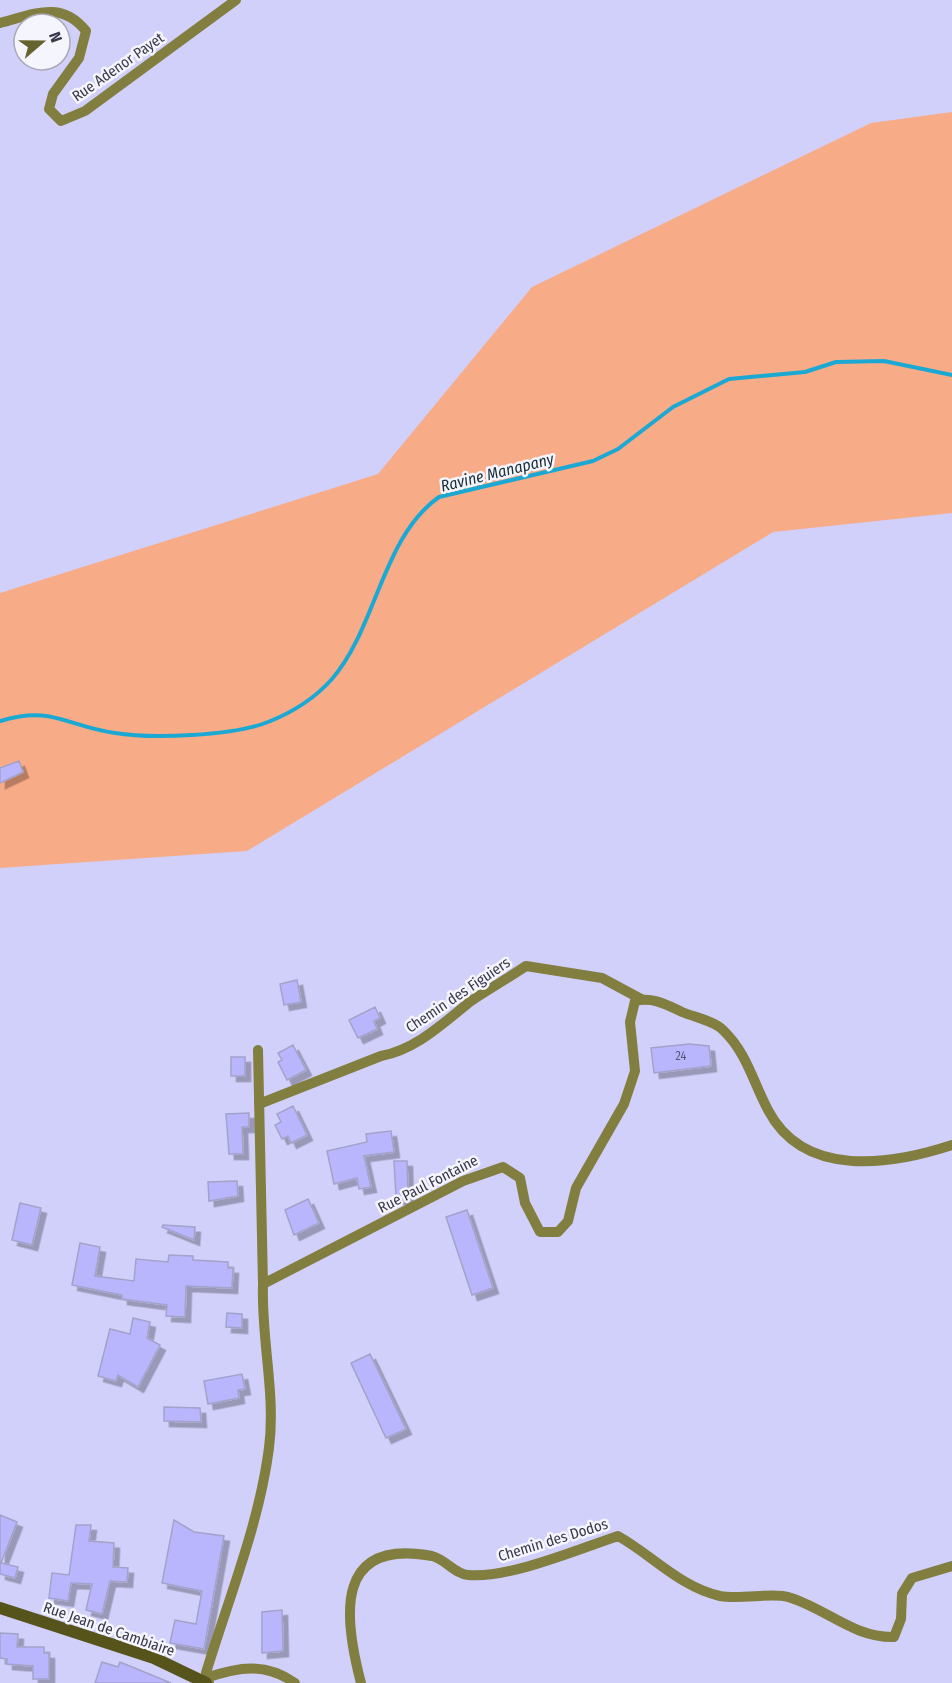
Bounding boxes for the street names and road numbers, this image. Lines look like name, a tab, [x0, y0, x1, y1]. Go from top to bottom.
street label: Rue Adenor Payet	[69, 29, 167, 105]
street label: Chemin des Figuiers	[402, 953, 514, 1037]
street label: Rue Paul Fontaine	[375, 1151, 481, 1217]
street label: Chemin des Dodos	[496, 1515, 610, 1565]
street label: Rue Jean de Cambiaire	[41, 1598, 177, 1660]

